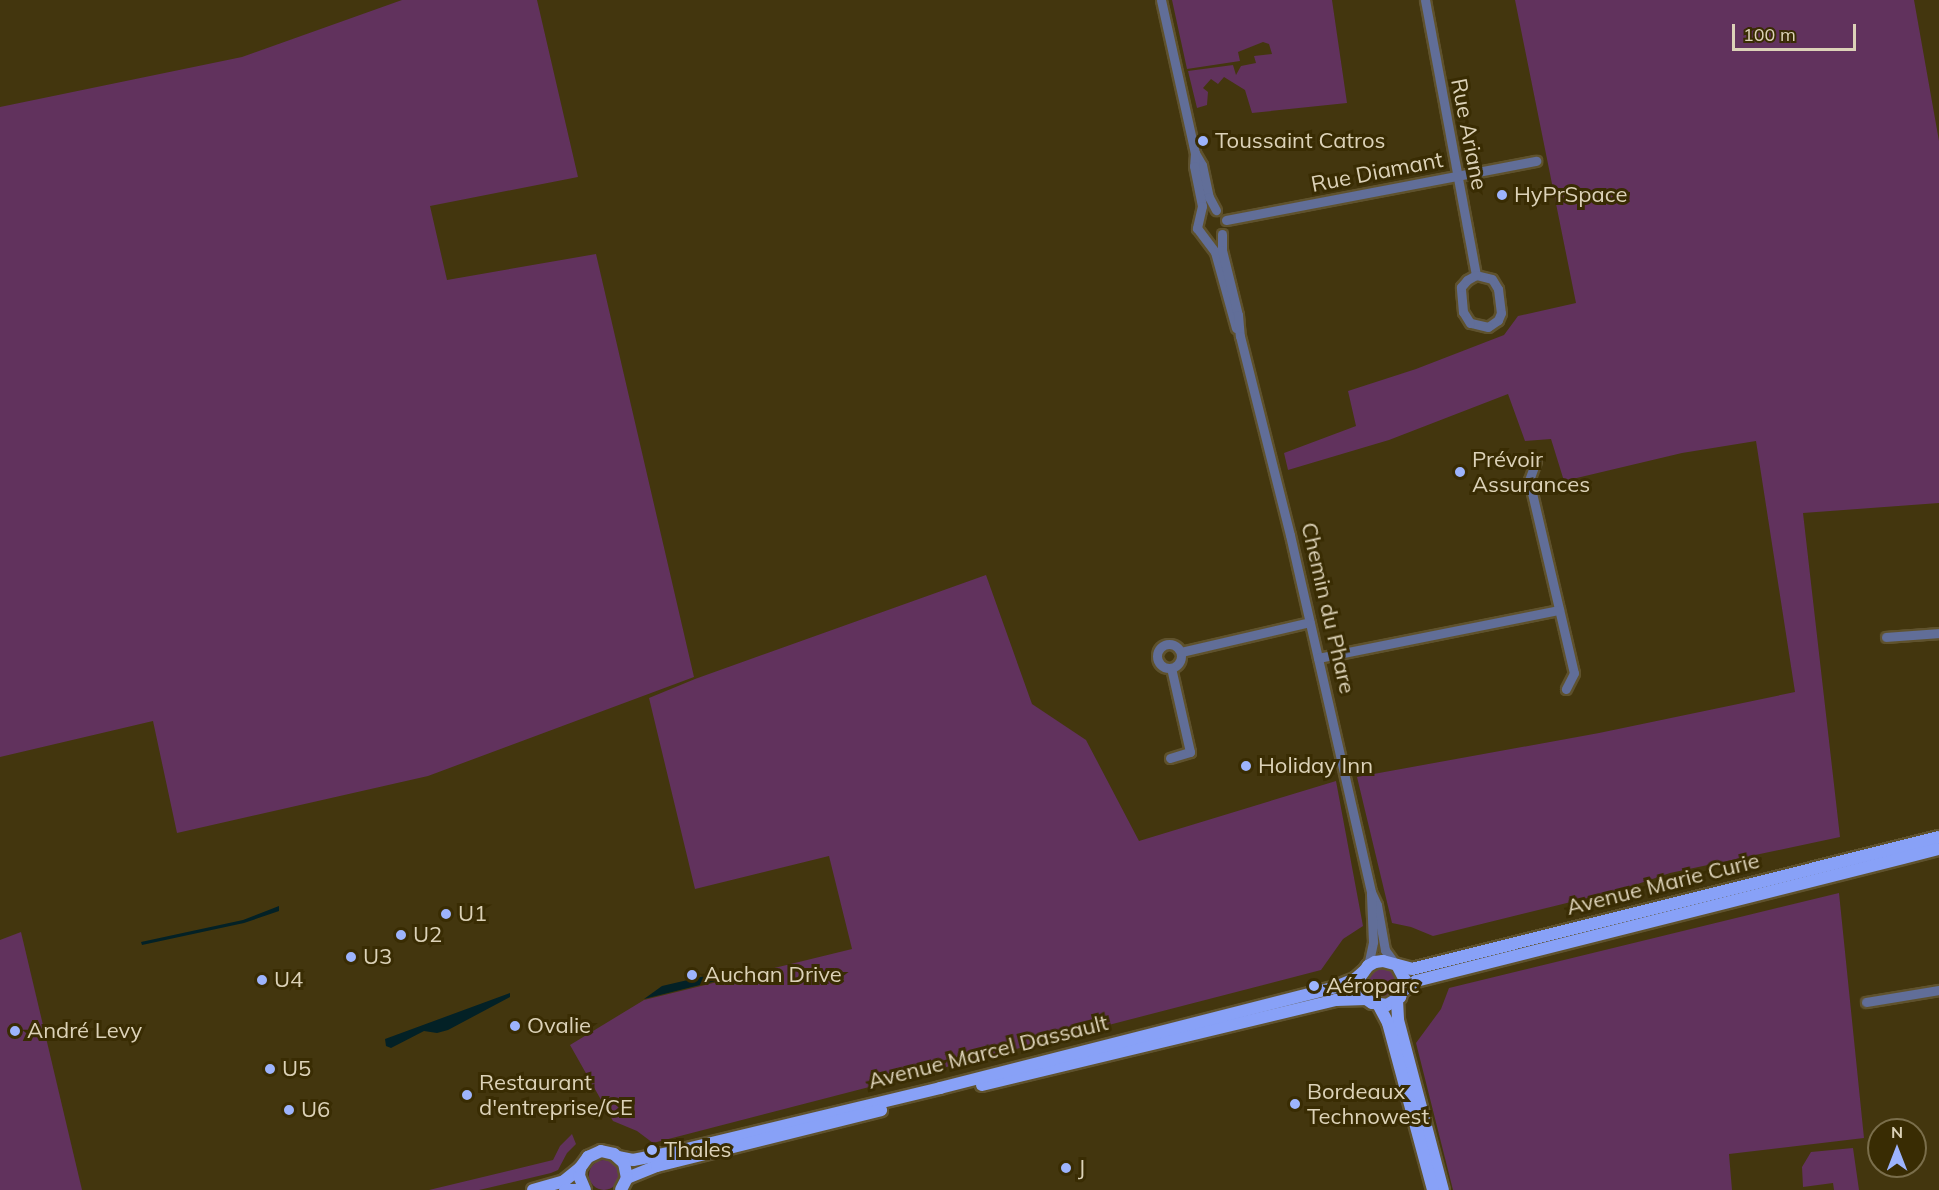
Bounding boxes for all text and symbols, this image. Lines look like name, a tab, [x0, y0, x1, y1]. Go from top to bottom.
scale bar	[1735, 12, 1860, 50]
text: 100 m	[1743, 23, 1796, 46]
street label: Rue Ariane	[1445, 76, 1493, 192]
place label: Toussaint Catros	[1215, 128, 1385, 154]
marker: Toussaint Catros	[1196, 134, 1210, 148]
street label: Rue Diamant	[1309, 146, 1445, 198]
place label: HyPrSpace	[1514, 182, 1627, 208]
marker: HyPrSpace	[1495, 188, 1509, 202]
place label: Prévoir Assurances	[1472, 446, 1590, 498]
marker: Prévoir Assurances	[1453, 465, 1467, 479]
street label: Chemin du Phare	[1295, 520, 1361, 696]
place label: Holiday Inn	[1258, 753, 1373, 779]
marker: Holiday Inn	[1239, 759, 1253, 773]
street label: Avenue Marie Curie	[1564, 847, 1762, 921]
place label: U1	[458, 901, 487, 927]
marker: U1	[439, 907, 453, 921]
place label: U2	[413, 922, 442, 948]
marker: U2	[394, 928, 408, 942]
place label: U3	[363, 944, 392, 970]
marker: U3	[344, 950, 358, 964]
place label: Auchan Drive	[704, 962, 842, 988]
place label: U4	[274, 967, 303, 993]
marker: Auchan Drive	[685, 968, 699, 982]
marker: U4	[255, 973, 269, 987]
place label: Aéroparc	[1326, 973, 1420, 999]
marker: Aéroparc	[1307, 979, 1321, 993]
street label: Avenue Marcel Dassault	[865, 1009, 1111, 1095]
place label: Ovalie	[527, 1013, 591, 1039]
place label: André Levy	[27, 1018, 142, 1044]
marker: Ovalie	[508, 1019, 522, 1033]
marker: André Levy	[8, 1024, 22, 1038]
place label: U5	[282, 1056, 311, 1082]
marker: U5	[263, 1062, 277, 1076]
place label: Restaurant d'entreprise/CE	[479, 1069, 633, 1120]
place label: Bordeaux Technowest	[1307, 1078, 1429, 1130]
marker: Restaurant d'entreprise/CE	[460, 1088, 474, 1102]
place label: U6	[301, 1097, 330, 1123]
marker: Bordeaux Technowest	[1288, 1097, 1302, 1111]
marker: U6	[282, 1103, 296, 1117]
north arrow	[1867, 1118, 1927, 1178]
text: N	[1891, 1122, 1903, 1142]
place label: Thales	[664, 1137, 731, 1163]
marker: Thales	[645, 1143, 659, 1157]
place label: J	[1078, 1155, 1085, 1181]
marker: J	[1059, 1161, 1073, 1175]

